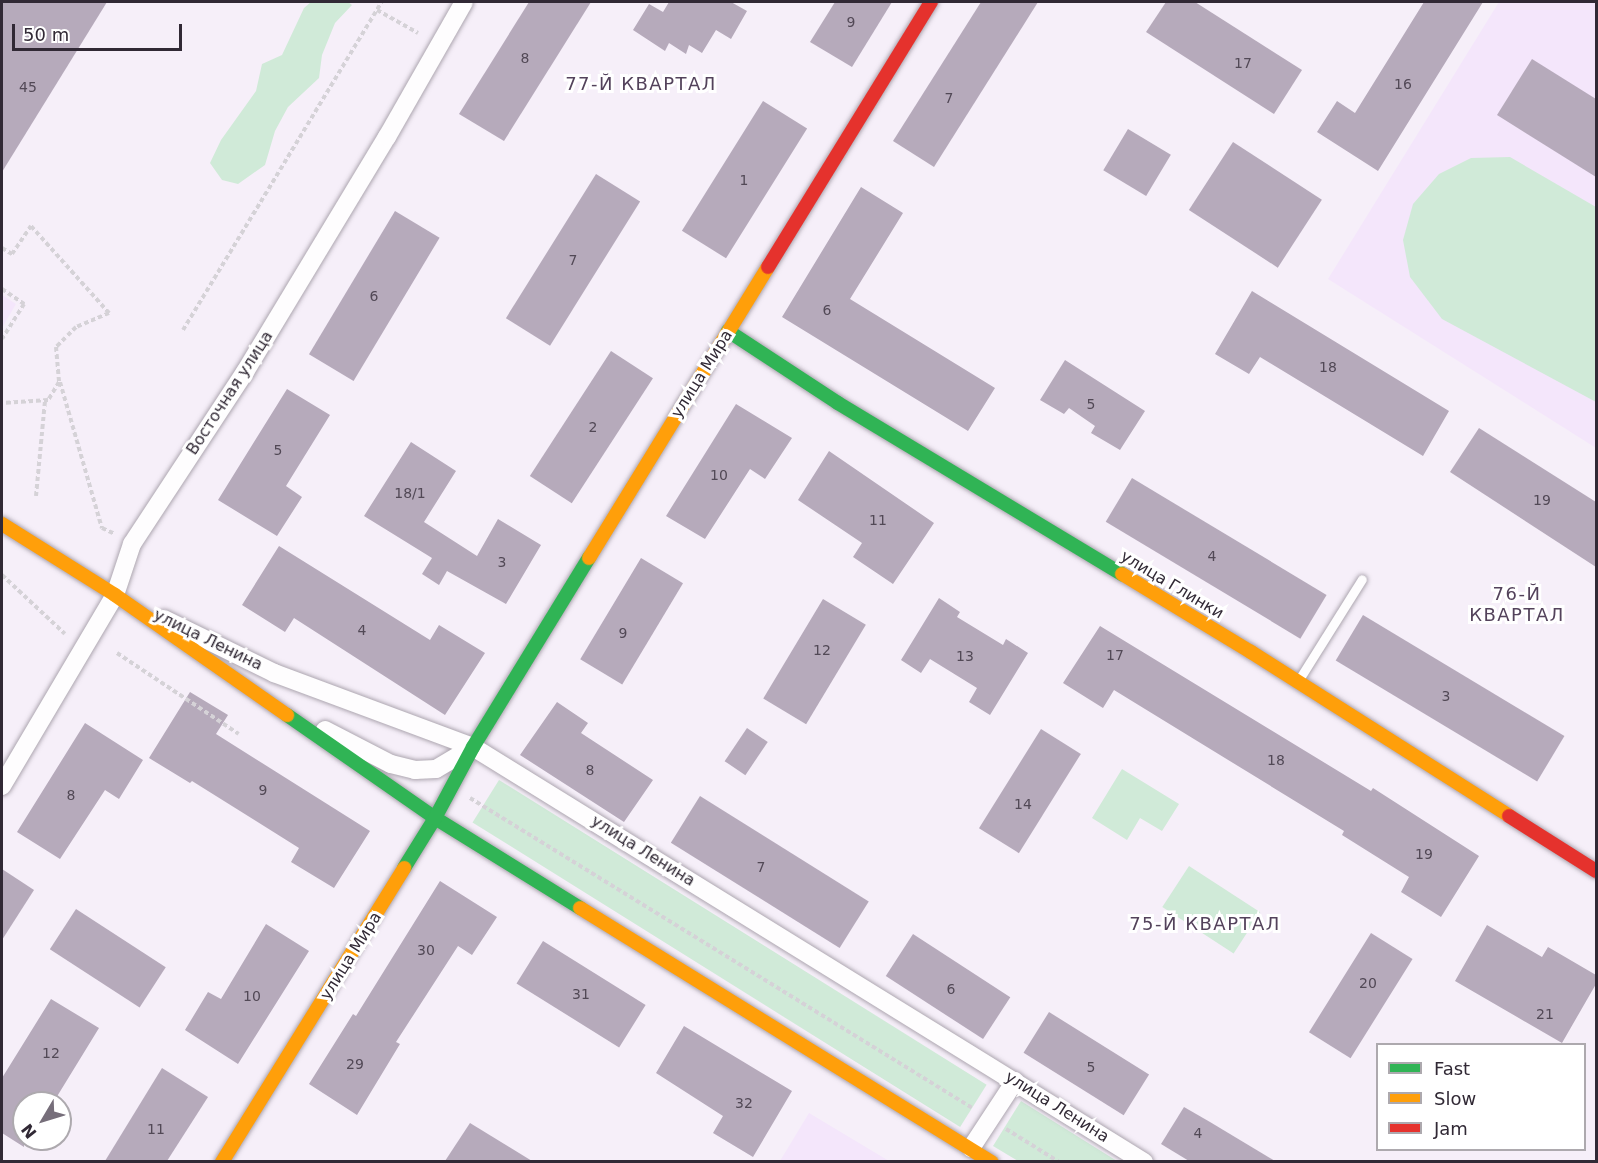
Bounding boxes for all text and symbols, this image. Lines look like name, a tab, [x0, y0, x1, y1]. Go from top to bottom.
scale bar	[15, 12, 184, 50]
house number: 9	[847, 14, 855, 30]
text: 50 m	[23, 24, 69, 45]
house number: 8	[521, 50, 529, 66]
house number: 17	[1234, 55, 1252, 71]
district label: 77-Й КВАРТАЛ	[565, 73, 717, 95]
house number: 16	[1394, 76, 1412, 92]
house number: 45	[19, 79, 37, 95]
house number: 7	[945, 90, 953, 106]
house number: 1	[740, 172, 748, 188]
house number: 7	[569, 252, 577, 268]
house number: 6	[370, 288, 378, 304]
house number: 6	[823, 302, 831, 318]
street label: улица Мира	[667, 326, 737, 422]
street label: Восточная улица	[183, 327, 277, 459]
house number: 18	[1319, 359, 1337, 375]
house number: 5	[1087, 396, 1095, 412]
house number: 2	[589, 419, 597, 435]
house number: 5	[274, 442, 282, 458]
house number: 10	[710, 467, 728, 483]
house number: 18/1	[394, 485, 426, 501]
house number: 19	[1533, 492, 1551, 508]
house number: 11	[869, 512, 887, 528]
street label: улица Глинки	[1117, 547, 1227, 623]
house number: 4	[1208, 548, 1216, 564]
house number: 3	[498, 554, 506, 570]
district label: 76-Й КВАРТАЛ	[1469, 584, 1565, 626]
street label: улица Ленина	[150, 605, 266, 675]
house number: 4	[358, 622, 366, 638]
house number: 9	[619, 625, 627, 641]
house number: 12	[813, 642, 831, 658]
house number: 17	[1106, 647, 1124, 663]
house number: 13	[956, 648, 974, 664]
house number: 3	[1442, 688, 1450, 704]
house number: 18	[1267, 752, 1285, 768]
house number: 8	[586, 762, 594, 778]
house number: 9	[259, 782, 267, 798]
house number: 8	[67, 787, 75, 803]
house number: 14	[1014, 796, 1032, 812]
street label: улица Ленина	[588, 811, 698, 891]
house number: 19	[1415, 846, 1433, 862]
house number: 7	[757, 859, 765, 875]
street label: улица Мира	[316, 908, 386, 1004]
district label: 75-Й КВАРТАЛ	[1129, 913, 1281, 935]
house number: 30	[417, 942, 435, 958]
house number: 20	[1359, 975, 1377, 991]
house number: 6	[947, 981, 955, 997]
house number: 31	[572, 986, 590, 1002]
house number: 10	[243, 988, 261, 1004]
house number: 21	[1536, 1006, 1554, 1022]
legend	[1376, 1043, 1586, 1151]
house number: 12	[42, 1045, 60, 1061]
house number: 29	[346, 1056, 364, 1072]
text: Fast	[1434, 1058, 1470, 1079]
house number: 5	[1087, 1059, 1095, 1075]
street label: улица Ленина	[1002, 1067, 1112, 1147]
text: Slow	[1434, 1088, 1476, 1109]
north arrow	[12, 1091, 72, 1151]
house number: 32	[735, 1095, 753, 1111]
text: Jam	[1434, 1118, 1468, 1139]
text: N	[17, 1120, 41, 1142]
house number: 11	[147, 1121, 165, 1137]
house number: 4	[1194, 1125, 1202, 1141]

